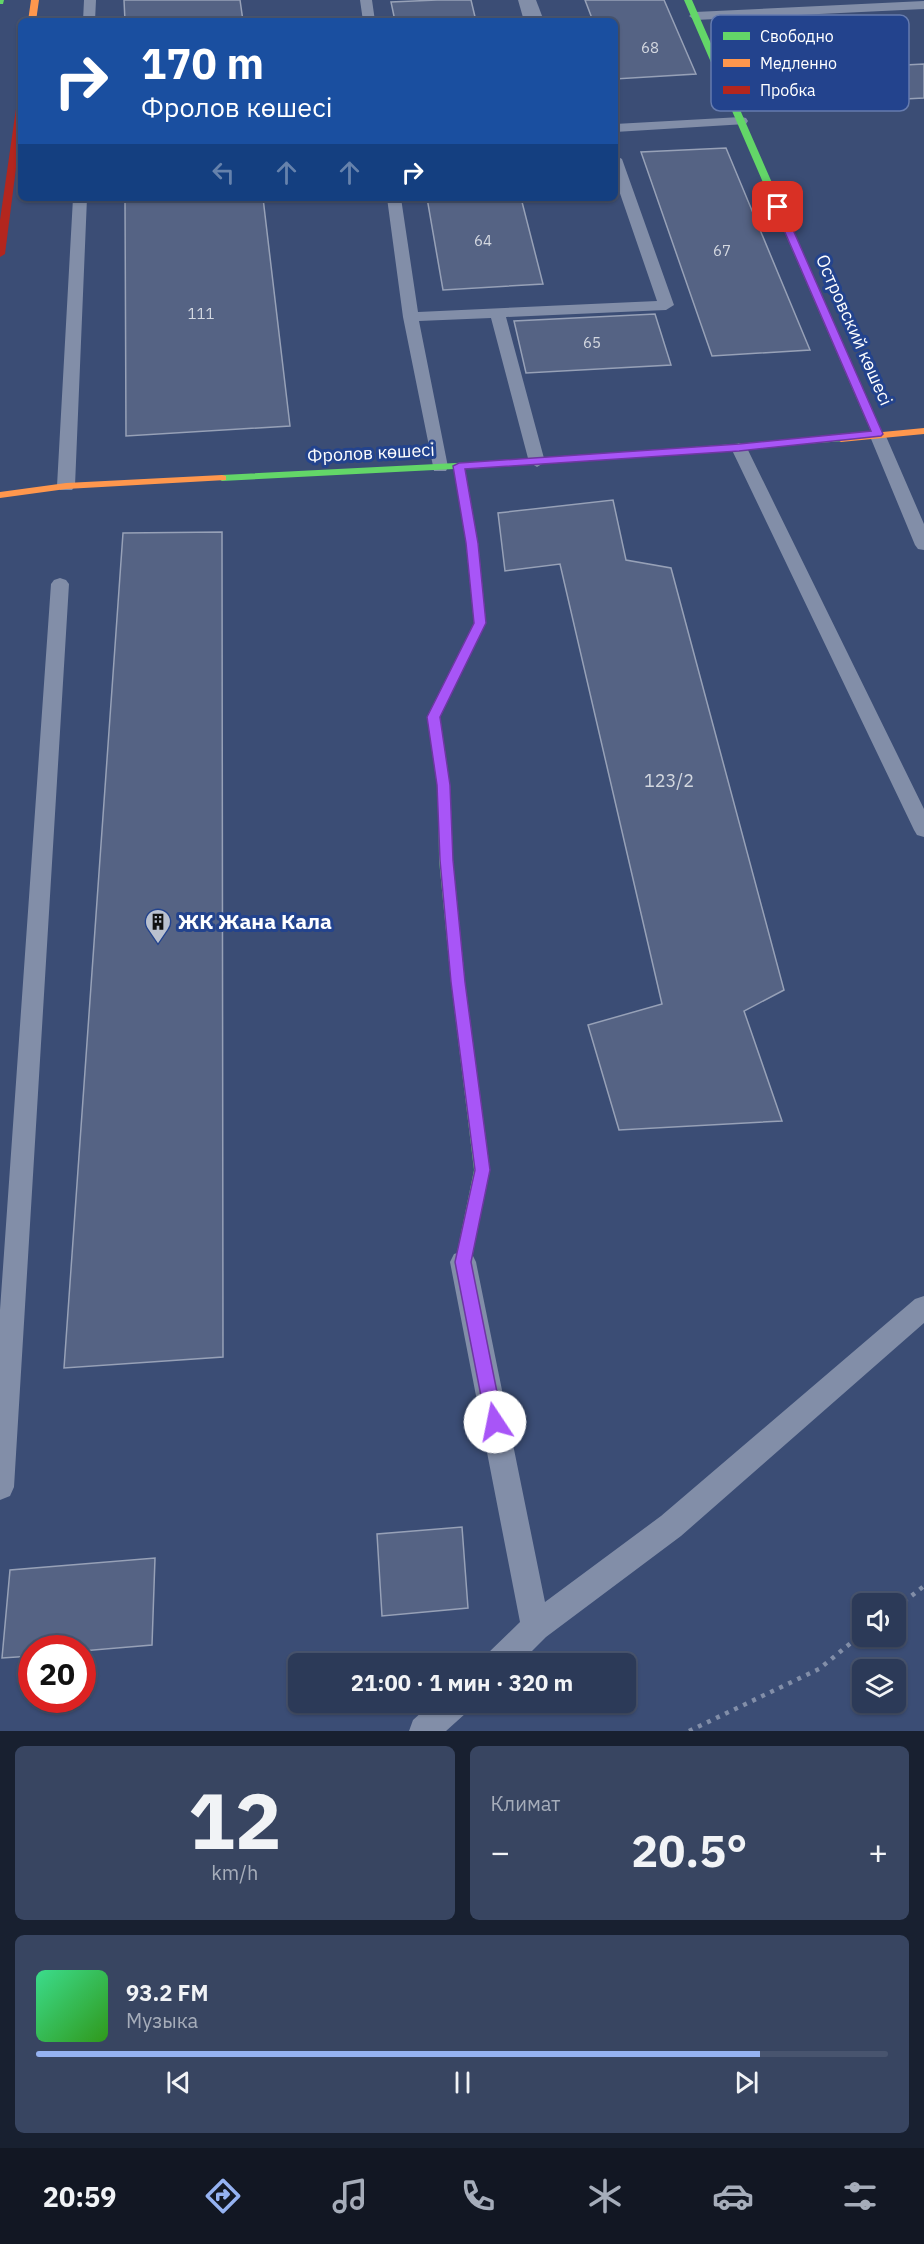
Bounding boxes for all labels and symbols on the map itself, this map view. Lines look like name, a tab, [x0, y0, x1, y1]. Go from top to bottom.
legend	[711, 15, 909, 111]
text: Свободно	[760, 26, 834, 46]
house number: 68	[641, 38, 659, 57]
text: Медленно	[760, 53, 837, 73]
text: Пробка	[760, 80, 816, 100]
pin	[752, 181, 803, 232]
house number: 64	[474, 231, 492, 250]
house number: 67	[713, 241, 731, 260]
street label: Островский көшесі	[811, 251, 898, 409]
house number: 111	[187, 304, 215, 323]
house number: 65	[583, 333, 601, 352]
street label: Фролов көшесі	[307, 438, 435, 467]
house number: 123/2	[644, 769, 694, 792]
building icon: ЖК Жана Кала	[143, 907, 173, 945]
place label: ЖК Жана Кала	[178, 907, 332, 935]
position arrow	[463, 1390, 527, 1454]
speed limit sign: 20	[18, 1635, 96, 1713]

